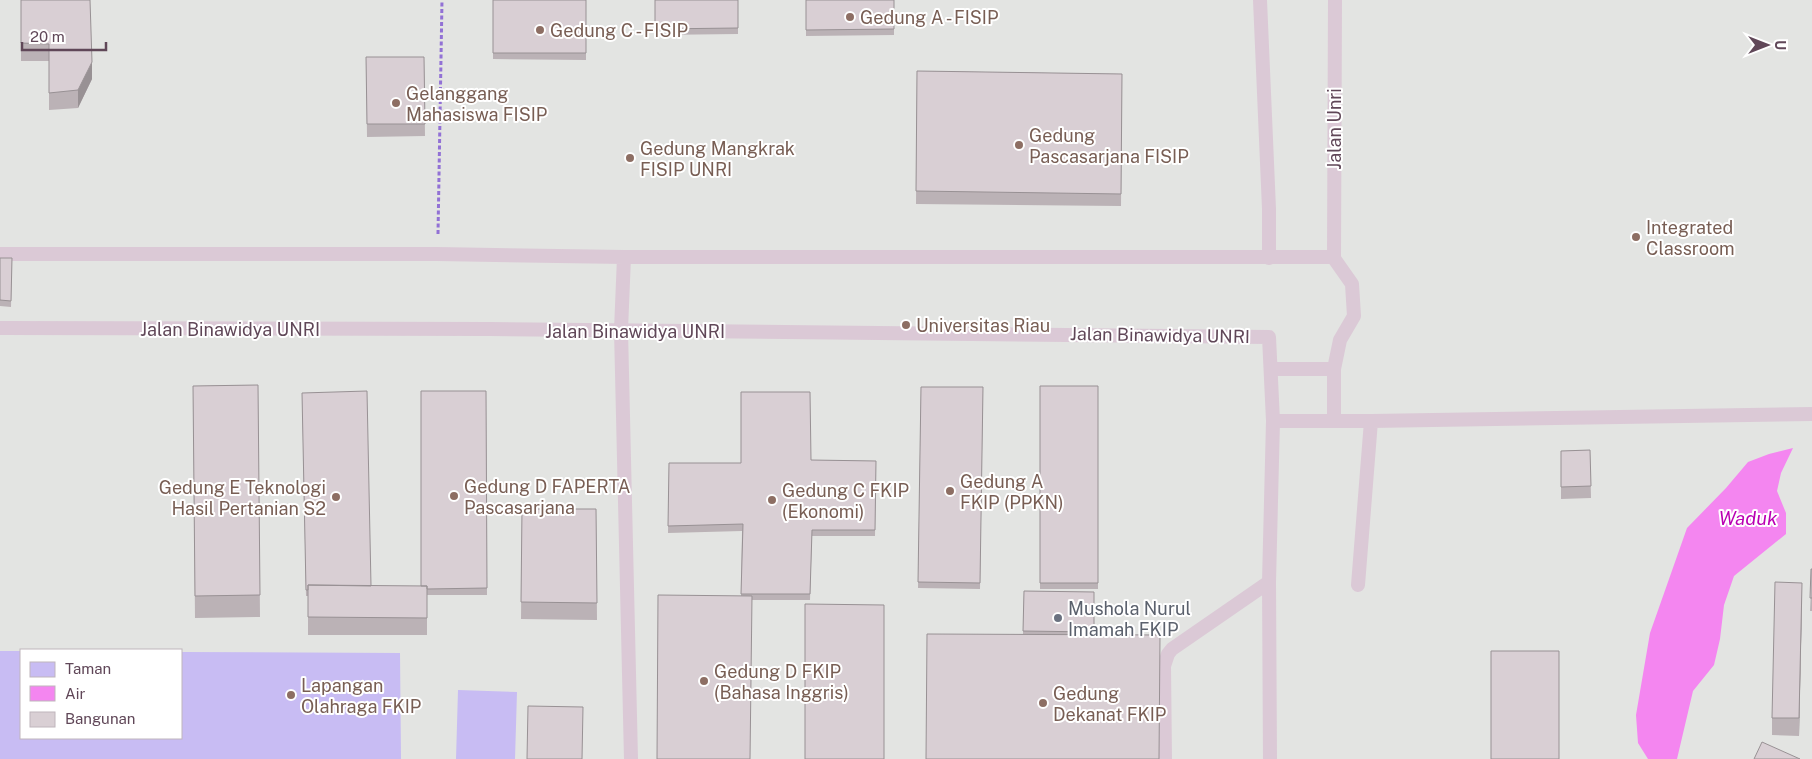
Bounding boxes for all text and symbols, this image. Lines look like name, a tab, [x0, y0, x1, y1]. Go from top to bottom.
place label: Gedung A - FISIP	[860, 7, 998, 28]
marker: Gedung A - FISIP	[844, 11, 856, 23]
scale bar	[22, 20, 106, 52]
place label: Gedung C - FISIP	[550, 20, 688, 41]
north arrow	[1742, 20, 1792, 70]
marker: Gedung C - FISIP	[534, 24, 546, 36]
text: 20 m	[30, 28, 65, 45]
text: U	[1772, 40, 1788, 50]
place label: Gelanggang Mahasiswa FISIP	[406, 83, 547, 125]
street label: Jalan Unri	[1324, 88, 1345, 170]
marker: Gelanggang Mahasiswa FISIP	[390, 97, 402, 109]
place label: Gedung Pascasarjana FISIP	[1029, 125, 1189, 167]
place label: Gedung Mangkrak FISIP UNRI	[640, 138, 795, 180]
marker: Gedung Pascasarjana FISIP	[1013, 139, 1025, 151]
marker: Gedung Mangkrak FISIP UNRI	[624, 152, 636, 164]
place label: Integrated Classroom	[1646, 217, 1735, 259]
marker: Integrated Classroom	[1630, 231, 1642, 243]
place label: Universitas Riau	[916, 315, 1050, 336]
street label: Jalan Binawidya UNRI	[140, 319, 320, 340]
marker: Universitas Riau	[900, 319, 912, 331]
street label: Jalan Binawidya UNRI	[545, 321, 725, 342]
street label: Jalan Binawidya UNRI	[1070, 323, 1250, 347]
place label: Gedung A FKIP (PPKN)	[960, 471, 1064, 513]
place label: Gedung D FAPERTA Pascasarjana	[464, 476, 631, 518]
place label: Gedung E Teknologi Hasil Pertanian S2	[159, 477, 326, 519]
place label: Gedung C FKIP (Ekonomi)	[782, 480, 909, 522]
marker: Gedung A FKIP (PPKN)	[944, 485, 956, 497]
marker: Gedung D FAPERTA Pascasarjana	[448, 490, 460, 502]
marker: Gedung E Teknologi Hasil Pertanian S2	[330, 491, 342, 503]
marker: Gedung C FKIP (Ekonomi)	[766, 494, 778, 506]
water label: Waduk	[1719, 507, 1778, 529]
place label: Mushola Nurul Imamah FKIP	[1068, 598, 1191, 640]
marker: Mushola Nurul Imamah FKIP	[1052, 612, 1064, 624]
legend	[20, 649, 182, 739]
text: Taman	[65, 660, 111, 677]
place label: Gedung D FKIP (Bahasa Inggris)	[714, 661, 849, 703]
place label: Lapangan Olahraga FKIP	[301, 675, 421, 717]
marker: Gedung D FKIP (Bahasa Inggris)	[698, 675, 710, 687]
place label: Gedung Dekanat FKIP	[1053, 683, 1166, 725]
text: Air	[65, 685, 85, 702]
marker: Lapangan Olahraga FKIP	[285, 689, 297, 701]
marker: Gedung Dekanat FKIP	[1037, 697, 1049, 709]
text: Bangunan	[65, 710, 136, 727]

